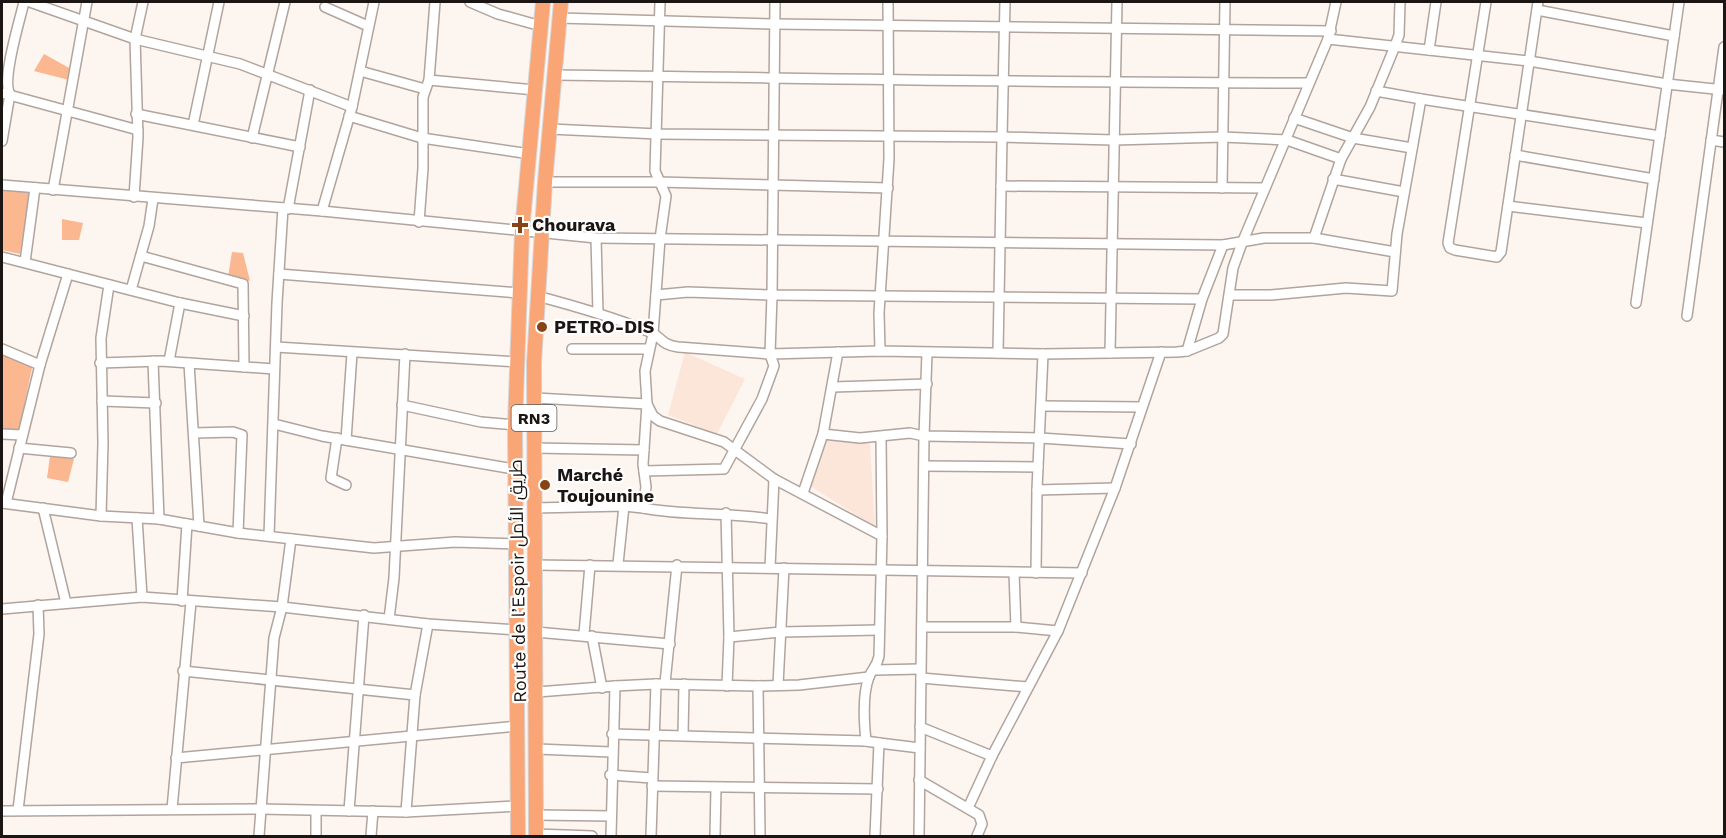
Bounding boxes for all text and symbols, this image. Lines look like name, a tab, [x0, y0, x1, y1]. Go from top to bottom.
place label: Chourava	[532, 214, 616, 235]
marker: Chourava	[513, 218, 527, 232]
place label: PETRO-DIS	[554, 316, 655, 337]
marker: PETRO-DIS	[535, 320, 549, 334]
road number: RN3	[512, 405, 556, 431]
street label: Route de l’Espoir طريق الأمل	[505, 459, 532, 703]
place label: Marché Toujounine	[557, 464, 654, 506]
marker: Marché Toujounine	[538, 478, 552, 492]

